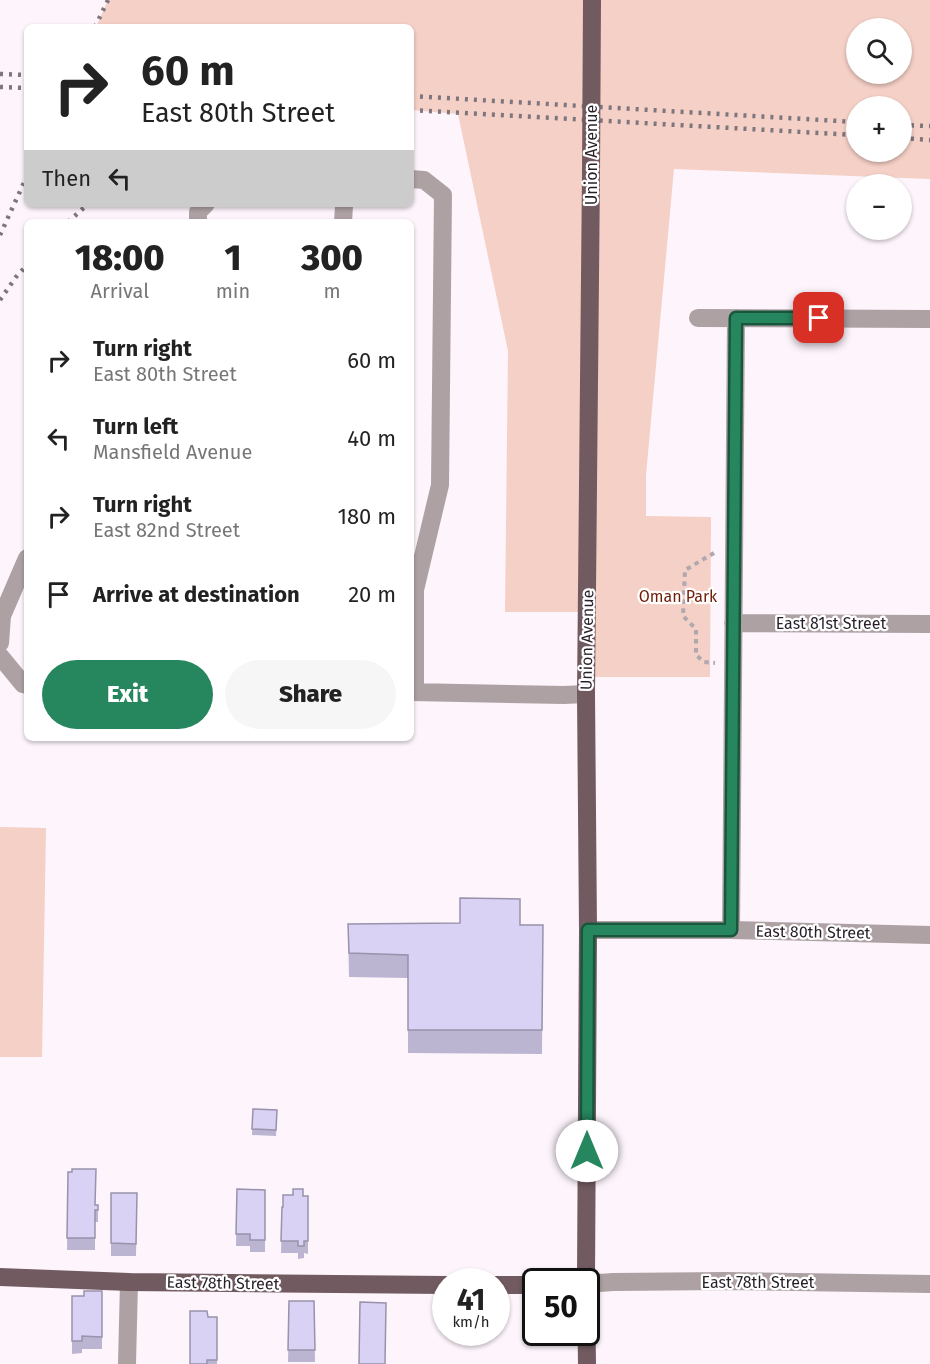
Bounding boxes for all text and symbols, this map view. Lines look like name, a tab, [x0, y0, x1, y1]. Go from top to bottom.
map controls	[846, 18, 912, 240]
button: search	[846, 18, 912, 84]
text: 60 m	[141, 46, 235, 96]
icon: right	[42, 48, 120, 126]
button: +	[846, 96, 912, 162]
text: East 80th Street	[141, 97, 335, 129]
street label: Union Avenue	[582, 105, 601, 205]
icon: left	[103, 162, 136, 195]
text: Then	[42, 165, 91, 192]
button: −	[846, 174, 912, 240]
text: 18:00	[75, 236, 165, 280]
text: 1	[224, 236, 241, 280]
text: 300	[301, 236, 363, 280]
text: Arrival	[91, 279, 149, 303]
text: min	[216, 279, 250, 303]
text: m	[324, 279, 341, 303]
pin	[793, 292, 844, 343]
icon: arrive	[802, 301, 835, 334]
text: Turn right	[93, 335, 192, 362]
icon: right	[42, 344, 75, 377]
text: 60 m	[347, 347, 396, 374]
text: East 80th Street	[93, 362, 237, 386]
text: Turn left	[93, 413, 178, 440]
icon: left	[42, 422, 75, 455]
text: 40 m	[347, 425, 396, 452]
text: Mansfield Avenue	[93, 440, 252, 464]
text: Turn right	[93, 491, 192, 518]
icon: right	[42, 500, 75, 533]
text: 180 m	[337, 503, 396, 530]
text: East 82nd Street	[93, 518, 240, 542]
icon: arrive	[42, 578, 75, 611]
text: Arrive at destination	[93, 581, 300, 608]
text: 20 m	[348, 581, 396, 608]
park label: Oman Park	[639, 587, 718, 606]
street label: Union Avenue	[577, 590, 597, 690]
street label: East 81st Street	[776, 614, 887, 633]
button: Exit	[42, 660, 213, 729]
button: Share	[225, 660, 396, 729]
street label: East 80th Street	[755, 921, 871, 943]
position arrow	[555, 1119, 619, 1183]
speed limit sign: 50	[522, 1268, 600, 1346]
street label: East 78th Street	[166, 1273, 280, 1293]
street label: East 78th Street	[702, 1273, 815, 1292]
text: 41	[457, 1282, 485, 1318]
text: km/h	[452, 1313, 490, 1331]

